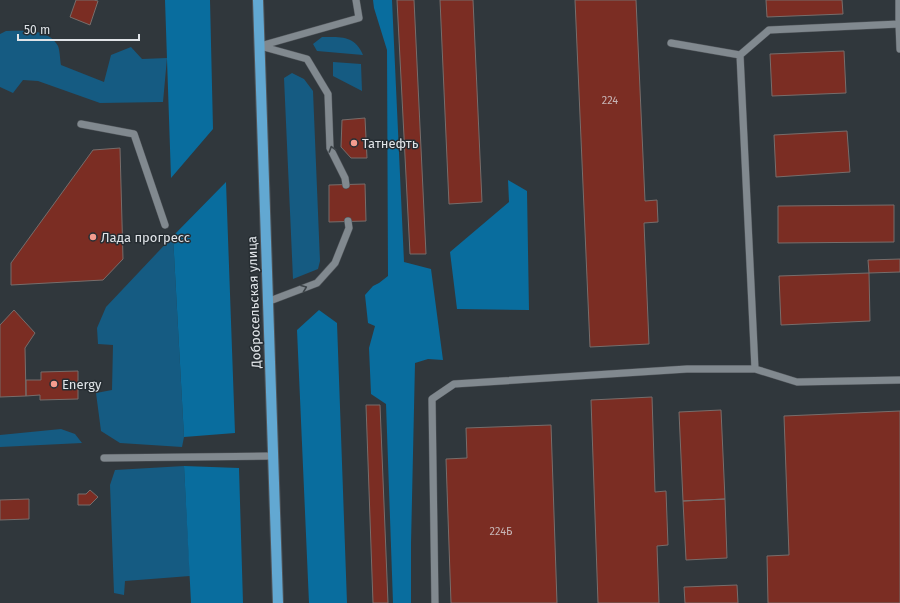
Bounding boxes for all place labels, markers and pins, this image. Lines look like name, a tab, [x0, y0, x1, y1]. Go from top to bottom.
place label: Татнефть	[362, 136, 419, 151]
marker: Татнефть	[349, 138, 359, 148]
place label: Лада прогресс	[101, 230, 190, 245]
marker: Лада прогресс	[88, 232, 98, 242]
place label: Energy	[62, 377, 102, 392]
marker: Energy	[49, 379, 59, 389]

